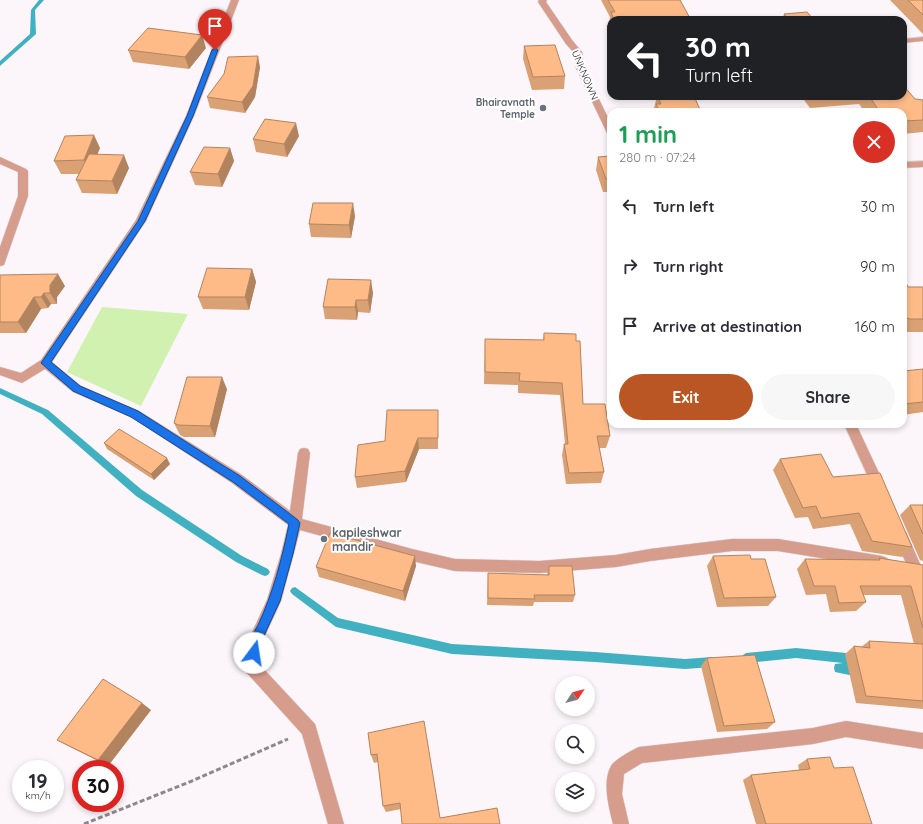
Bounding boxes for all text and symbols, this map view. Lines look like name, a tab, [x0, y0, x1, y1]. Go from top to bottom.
pin	[198, 9, 232, 50]
icon: arrive	[204, 15, 226, 37]
text: 30 m	[685, 29, 751, 64]
icon: left	[619, 32, 671, 84]
street label: UNKNOWN	[569, 48, 601, 102]
text: Turn left	[685, 64, 753, 87]
place label: Bhairavnath Temple	[476, 96, 535, 121]
marker: Bhairavnath Temple	[538, 103, 548, 113]
text: 1 min	[619, 119, 677, 149]
button: close	[853, 121, 895, 163]
text: 280 m · 07:24	[619, 149, 696, 165]
icon: left	[619, 195, 641, 217]
text: Turn left	[653, 197, 715, 216]
text: 30 m	[860, 197, 895, 216]
icon: right	[619, 255, 641, 277]
text: Turn right	[653, 257, 724, 276]
text: 90 m	[860, 257, 895, 276]
icon: arrive	[619, 315, 641, 337]
text: Arrive at destination	[653, 317, 802, 336]
text: 160 m	[855, 317, 895, 336]
button: Exit	[619, 374, 753, 420]
button: Share	[761, 374, 895, 420]
place label: kapileshwar mandir	[332, 525, 402, 554]
marker: kapileshwar mandir	[319, 534, 329, 544]
position arrow	[233, 632, 275, 674]
north arrow	[555, 676, 595, 716]
map controls	[555, 676, 595, 812]
button: search	[555, 724, 595, 764]
speed limit sign: 30	[72, 760, 124, 812]
text: 19	[28, 768, 48, 793]
button: layers	[555, 772, 595, 812]
text: km/h	[25, 789, 51, 802]

